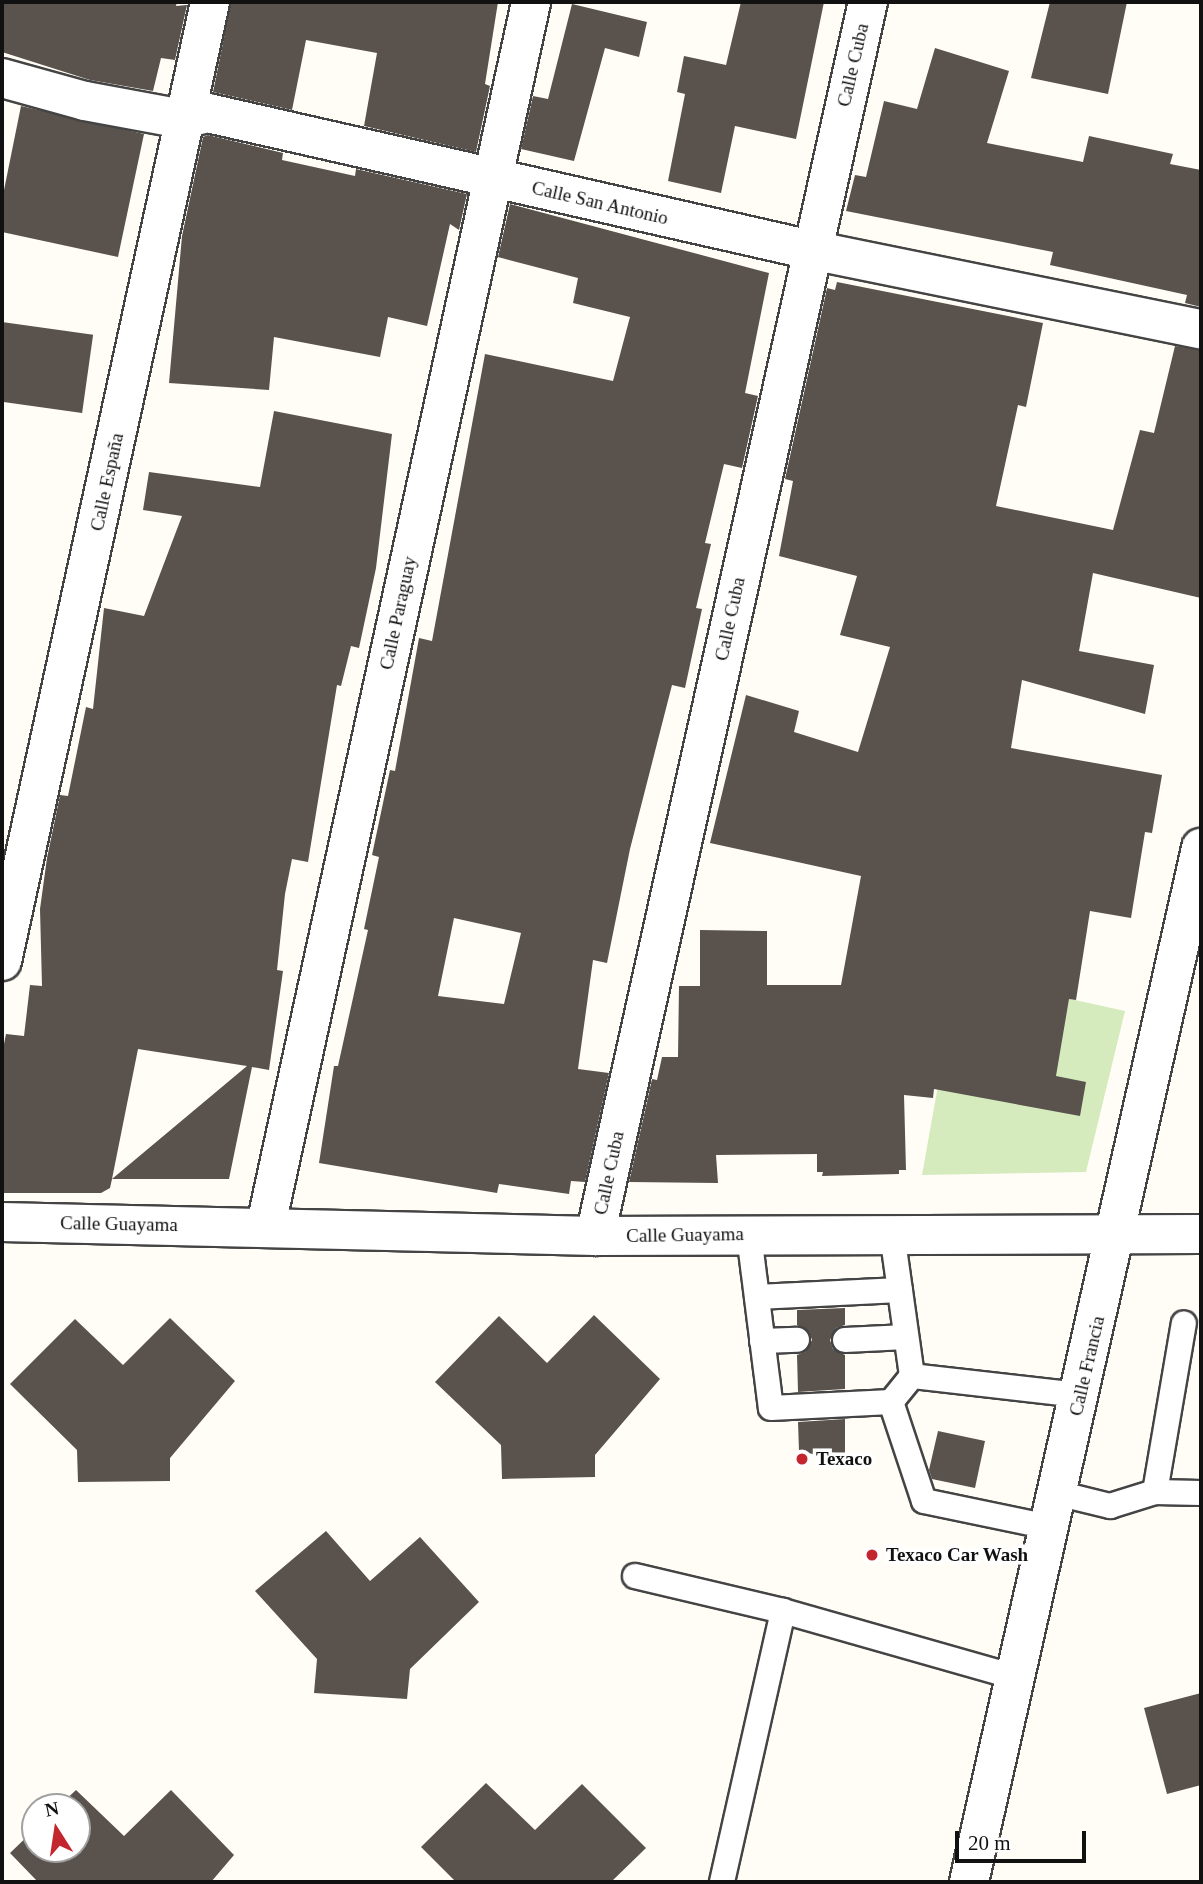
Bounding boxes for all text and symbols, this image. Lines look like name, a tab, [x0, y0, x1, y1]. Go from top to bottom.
street label: Calle Cuba	[832, 21, 874, 109]
street label: Calle San Antonio	[529, 176, 671, 230]
street label: Calle España	[85, 431, 129, 533]
street label: Calle Paraguay	[375, 554, 421, 672]
street label: Calle Cuba	[710, 575, 750, 663]
street label: Calle Cuba	[589, 1129, 629, 1217]
street label: Calle Guayama	[60, 1212, 178, 1236]
street label: Calle Guayama	[626, 1223, 744, 1247]
street label: Calle Francia	[1064, 1314, 1110, 1418]
place label: Texaco	[816, 1448, 872, 1470]
marker: Texaco	[794, 1451, 810, 1467]
place label: Texaco Car Wash	[886, 1544, 1029, 1566]
marker: Texaco Car Wash	[864, 1547, 880, 1563]
north arrow	[21, 1793, 91, 1863]
text: N	[43, 1797, 61, 1821]
scale bar	[958, 1818, 1089, 1862]
text: 20 m	[968, 1831, 1011, 1855]

